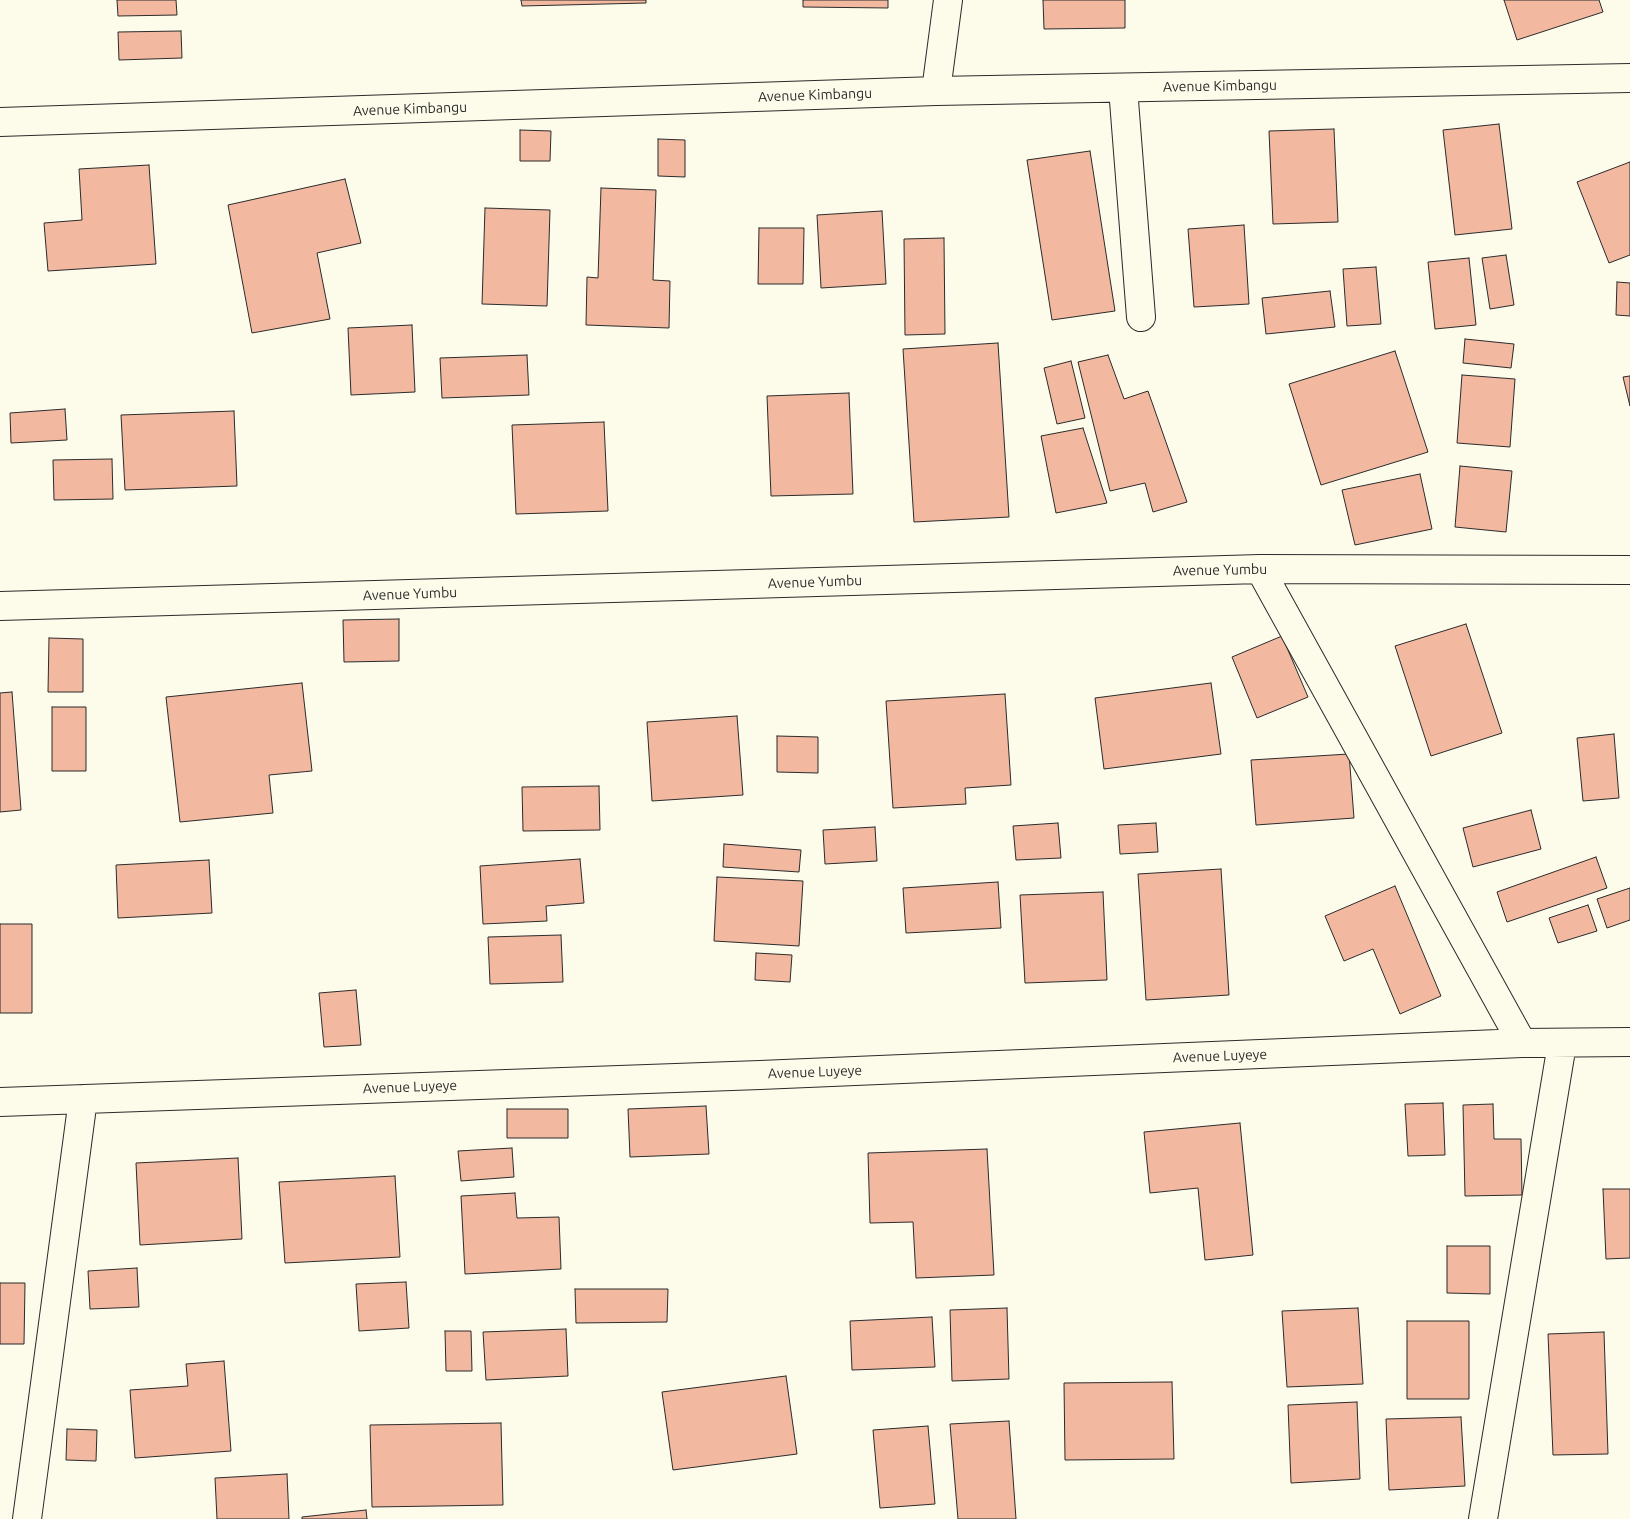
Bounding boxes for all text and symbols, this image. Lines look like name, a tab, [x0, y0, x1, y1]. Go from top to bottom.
street label: Avenue Kimbangu	[1163, 77, 1277, 95]
street label: Avenue Kimbangu	[758, 85, 872, 105]
street label: Avenue Kimbangu	[353, 99, 467, 119]
street label: Avenue Yumbu	[1173, 561, 1267, 579]
street label: Avenue Yumbu	[768, 572, 862, 592]
street label: Avenue Yumbu	[363, 584, 457, 604]
street label: Avenue Luyeye	[1173, 1046, 1267, 1066]
street label: Avenue Luyeye	[768, 1062, 862, 1082]
street label: Avenue Luyeye	[363, 1077, 457, 1097]

